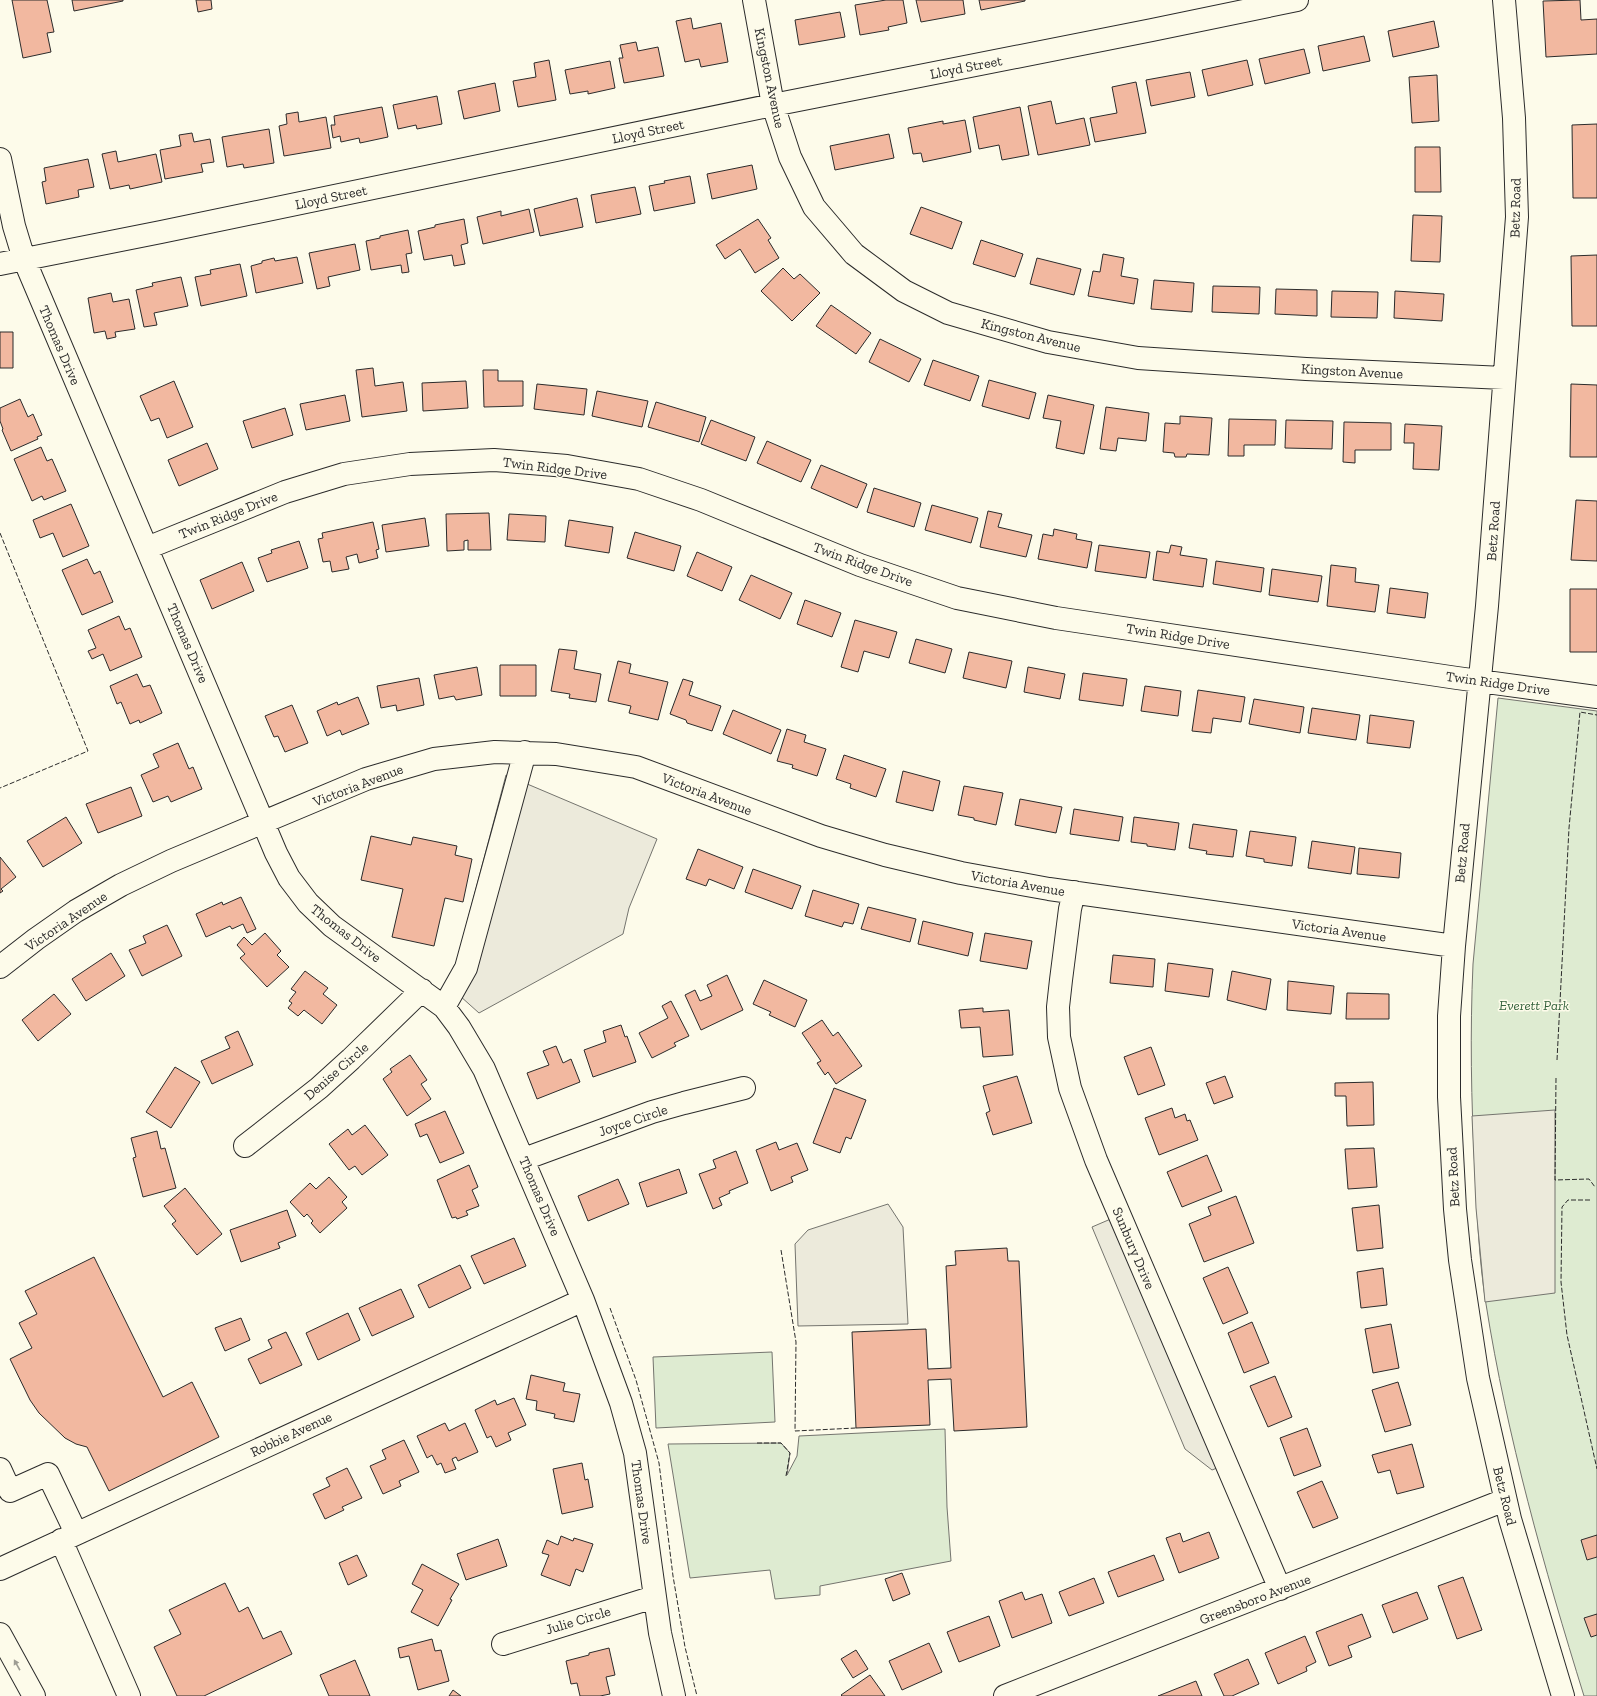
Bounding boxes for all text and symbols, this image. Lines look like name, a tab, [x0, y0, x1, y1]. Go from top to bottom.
street label: Kingston Avenue	[751, 26, 789, 130]
street label: Lloyd Street	[929, 52, 1004, 83]
street label: Lloyd Street	[611, 115, 686, 147]
street label: Betz Road	[1506, 178, 1525, 238]
street label: Lloyd Street	[294, 181, 369, 213]
street label: Thomas Drive	[35, 303, 84, 388]
street label: Kingston Avenue	[979, 315, 1083, 356]
street label: Kingston Avenue	[1300, 360, 1404, 383]
street label: Twin Ridge Drive	[502, 454, 608, 483]
street label: Twin Ridge Drive	[176, 488, 280, 543]
street label: Betz Road	[1483, 500, 1504, 562]
street label: Twin Ridge Drive	[811, 539, 915, 591]
street label: Thomas Drive	[163, 601, 212, 686]
street label: Twin Ridge Drive	[1125, 620, 1231, 653]
street label: Twin Ridge Drive	[1445, 668, 1551, 699]
street label: Victoria Avenue	[310, 760, 406, 811]
street label: Victoria Avenue	[658, 769, 755, 820]
street label: Betz Road	[1451, 822, 1474, 884]
street label: Victoria Avenue	[969, 867, 1067, 900]
street label: Victoria Avenue	[21, 888, 111, 956]
street label: Thomas Drive	[307, 901, 385, 966]
street label: Victoria Avenue	[1290, 915, 1388, 946]
park label: Everett Park	[1499, 997, 1569, 1014]
street label: Denise Circle	[301, 1038, 372, 1104]
street label: Joyce Circle	[596, 1101, 670, 1140]
street label: Betz Road	[1443, 1146, 1464, 1207]
street label: Thomas Drive	[515, 1154, 564, 1239]
street label: Sunbury Drive	[1109, 1205, 1159, 1292]
street label: Robbie Avenue	[248, 1408, 335, 1461]
street label: Thomas Drive	[627, 1459, 656, 1546]
street label: Betz Road	[1489, 1465, 1520, 1528]
street label: Greensboro Avenue	[1197, 1570, 1314, 1628]
street label: Julie Circle	[544, 1602, 613, 1638]
one-way arrow	[14, 1659, 20, 1671]

